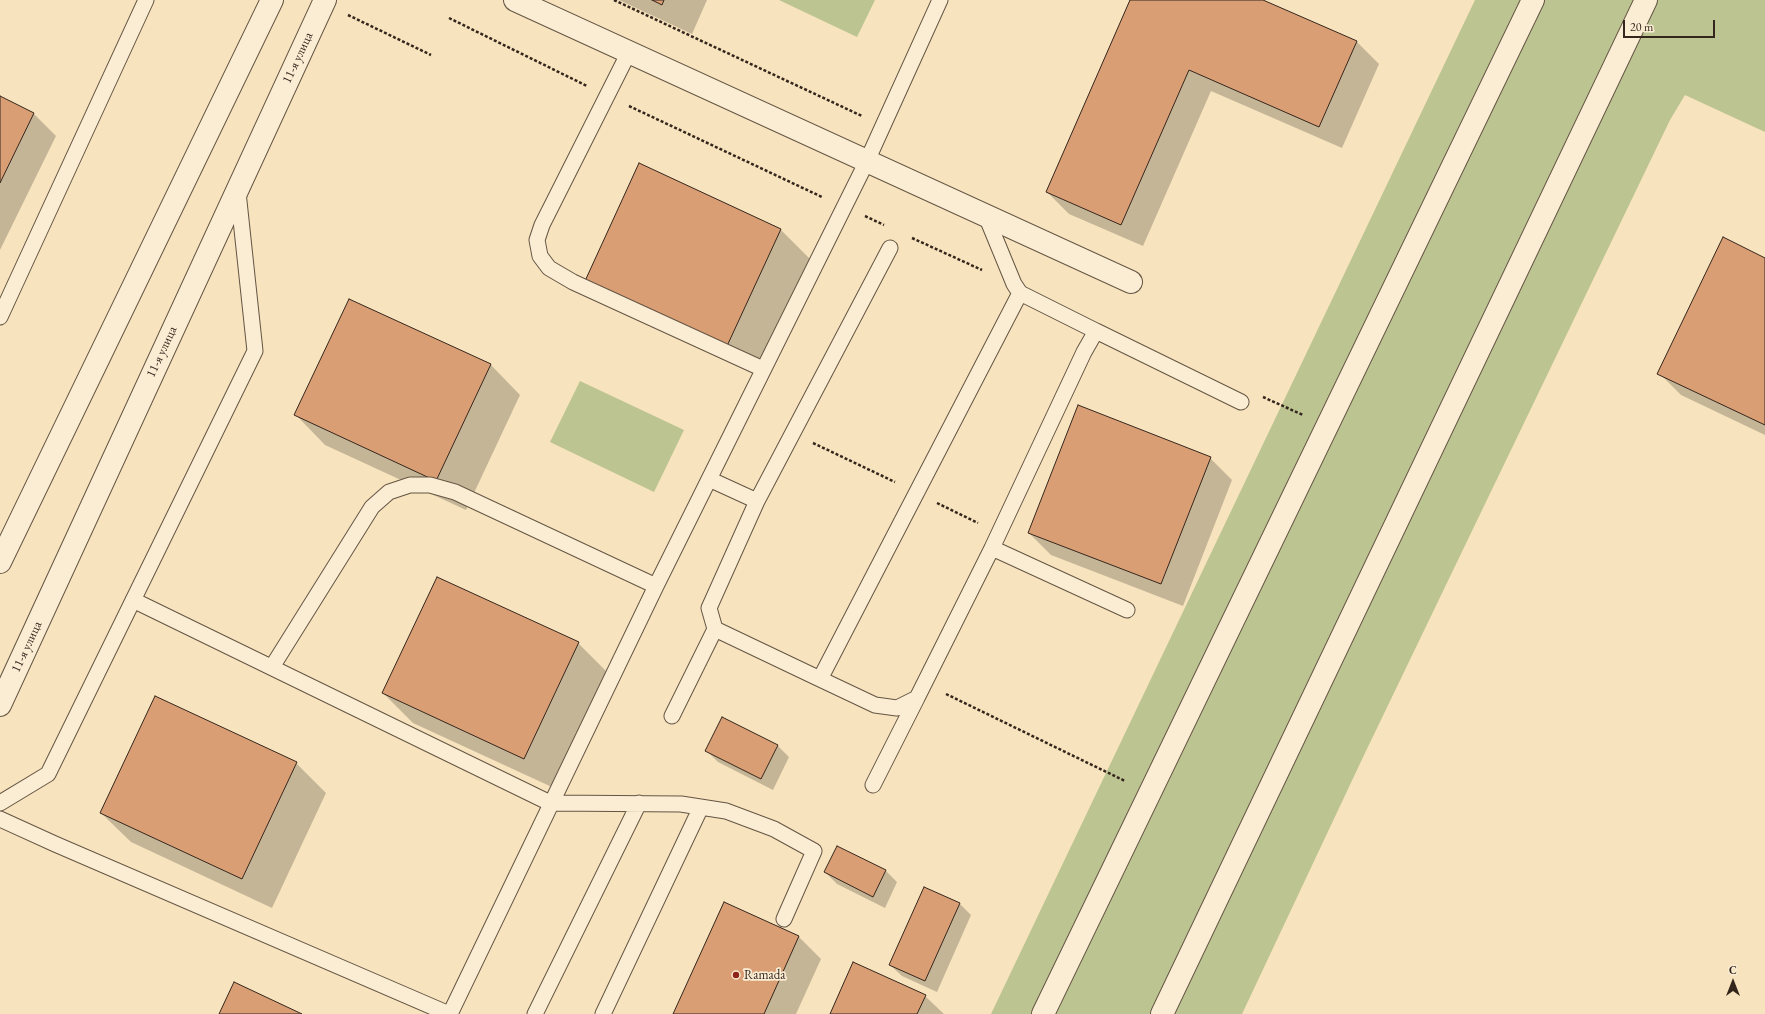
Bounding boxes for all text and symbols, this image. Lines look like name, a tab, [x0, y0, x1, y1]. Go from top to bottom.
scale bar	[1625, 12, 1717, 38]
text: 20 m	[1630, 19, 1653, 35]
street label: 11-я улица	[279, 30, 317, 86]
street label: 11-я улица	[143, 324, 181, 380]
street label: 11-я улица	[8, 619, 46, 675]
north arrow	[1713, 962, 1753, 1002]
text: С	[1729, 963, 1737, 977]
place label: Ramada	[744, 967, 786, 983]
marker: Ramada	[731, 970, 741, 980]

